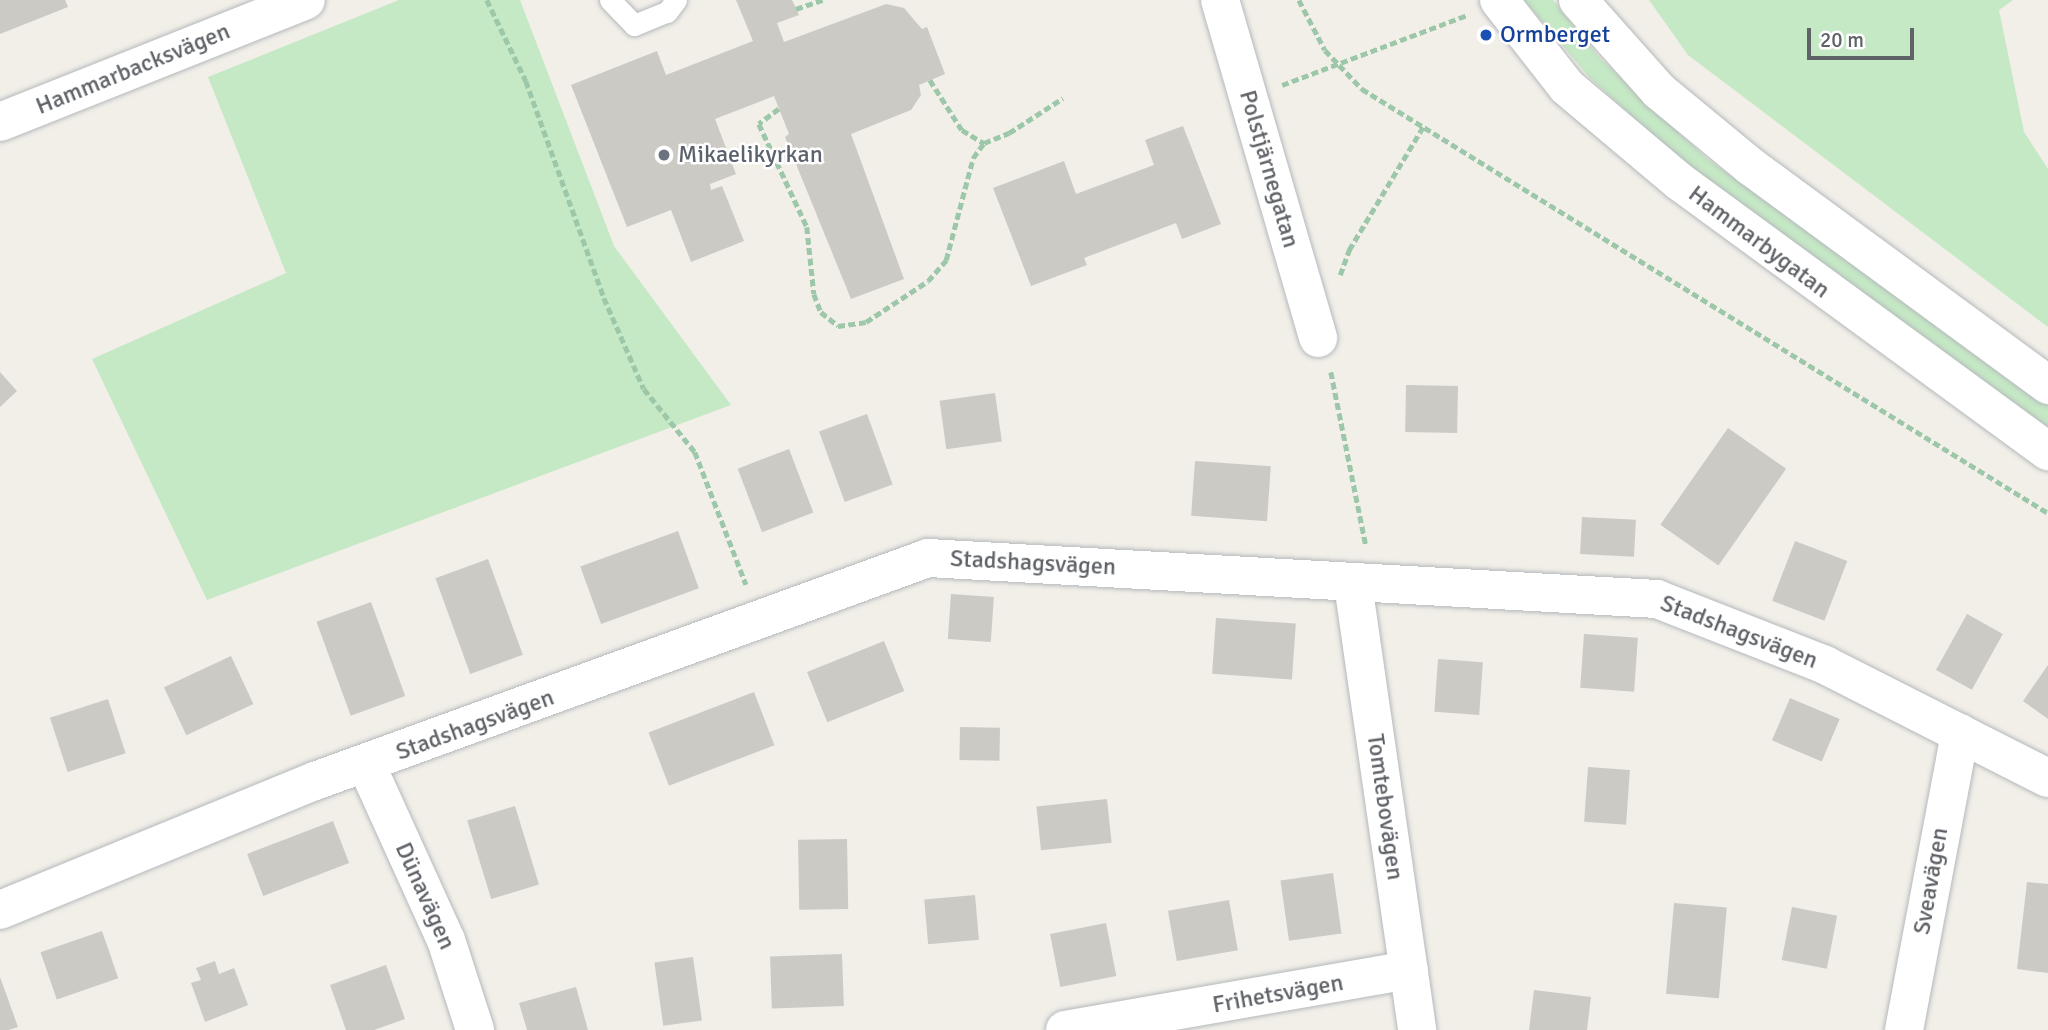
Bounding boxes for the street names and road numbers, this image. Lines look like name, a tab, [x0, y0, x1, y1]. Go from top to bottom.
street label: Hammarbacksvägen	[32, 17, 234, 121]
street label: Polstjärnegatan	[1233, 87, 1305, 251]
street label: Hammarbygatan	[1683, 179, 1835, 305]
street label: Stadshagsvägen	[949, 544, 1117, 582]
street label: Stadshagsvägen	[1656, 589, 1822, 675]
street label: Stadshagsvägen	[392, 683, 558, 767]
street label: Tomtebovägen	[1360, 732, 1410, 882]
street label: Sveavägen	[1907, 825, 1955, 937]
street label: Dünavägen	[389, 838, 461, 954]
street label: Frihetsvägen	[1210, 968, 1346, 1020]

